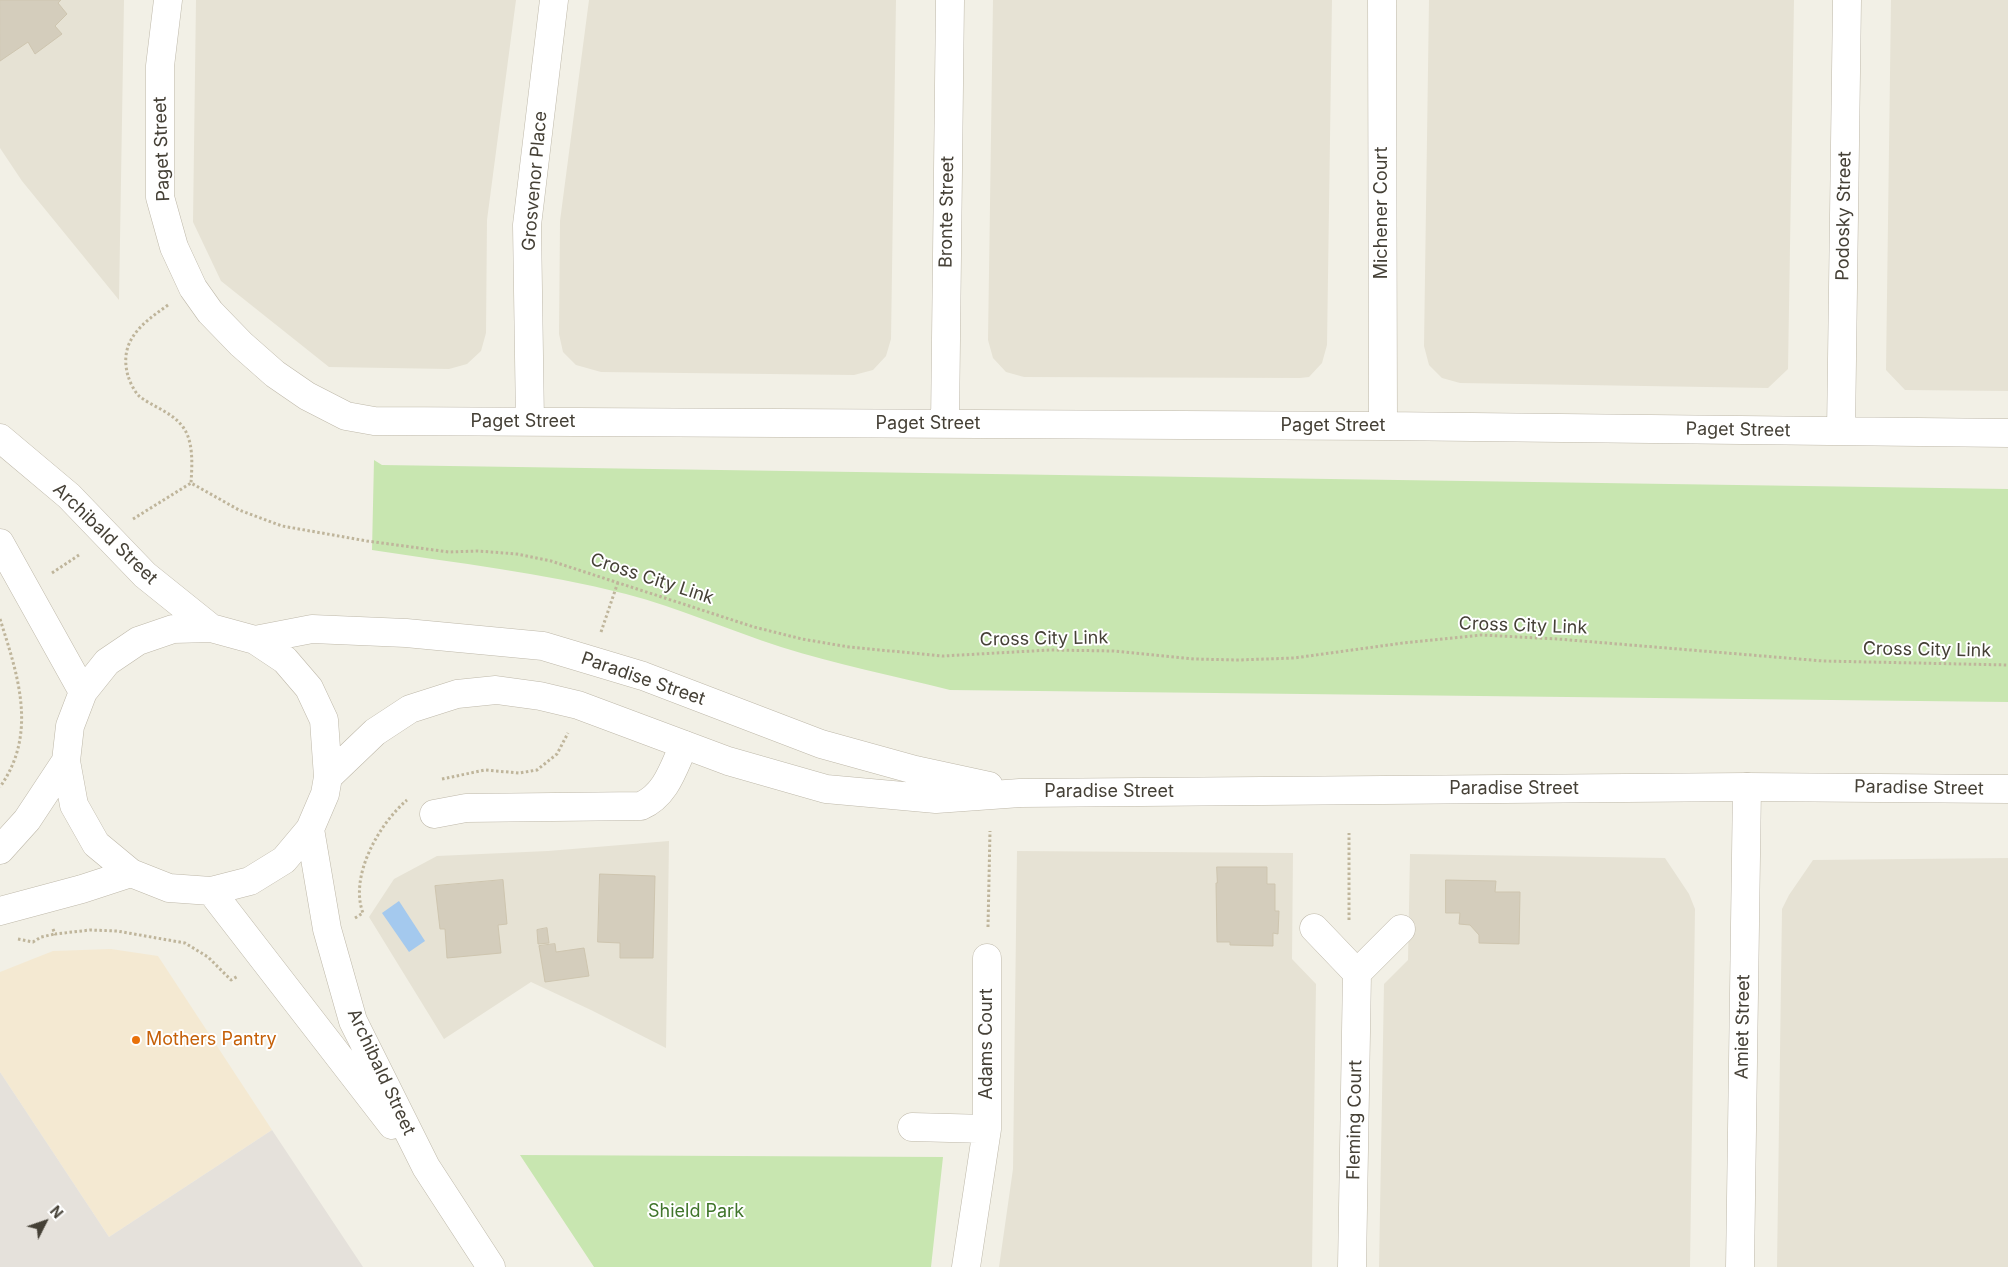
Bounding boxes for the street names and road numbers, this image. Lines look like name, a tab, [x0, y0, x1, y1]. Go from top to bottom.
street label: Paget Street	[149, 96, 175, 202]
street label: Grosvenor Place	[518, 110, 552, 252]
street label: Michener Court	[1371, 147, 1393, 279]
street label: Podosky Street	[1832, 151, 1856, 281]
street label: Bronte Street	[935, 156, 959, 268]
street label: Paget Street	[471, 411, 575, 433]
street label: Paget Street	[876, 413, 980, 435]
street label: Paget Street	[1281, 415, 1385, 437]
street label: Paget Street	[1685, 418, 1791, 442]
street label: Archibald Street	[48, 479, 162, 589]
street label: Cross City Link	[588, 549, 716, 609]
street label: Cross City Link	[1458, 613, 1588, 639]
street label: Cross City Link	[980, 627, 1108, 651]
street label: Cross City Link	[1863, 638, 1991, 662]
street label: Paradise Street	[578, 648, 708, 710]
street label: Paradise Street	[1854, 776, 1984, 800]
street label: Paradise Street	[1449, 778, 1579, 800]
street label: Paradise Street	[1044, 781, 1174, 803]
street label: Amiet Street	[1731, 974, 1755, 1080]
street label: Adams Court	[976, 988, 998, 1100]
street label: Archibald Street	[342, 1005, 420, 1139]
street label: Fleming Court	[1343, 1060, 1367, 1180]

